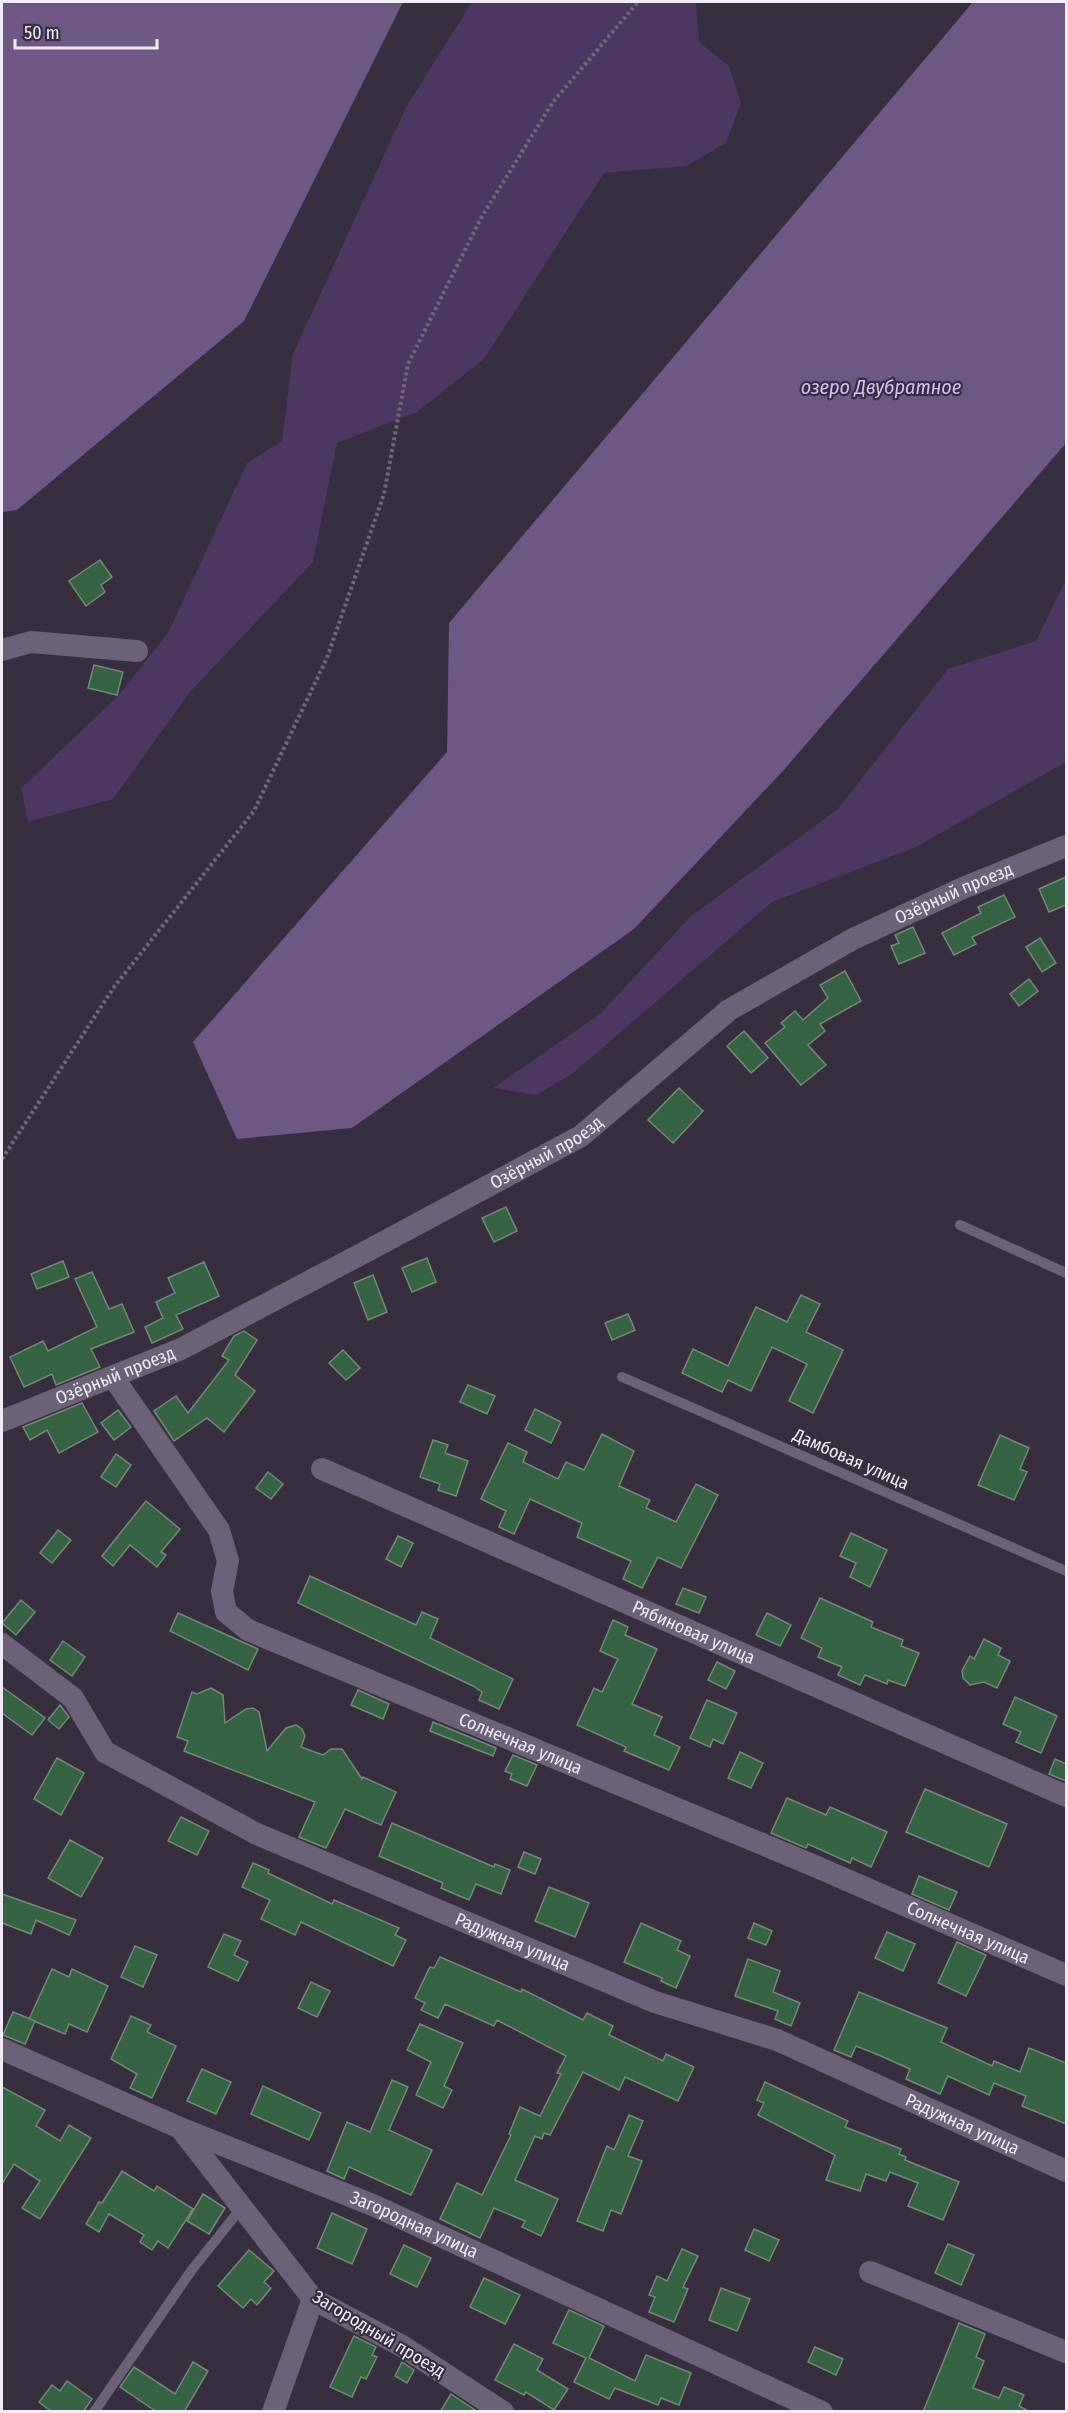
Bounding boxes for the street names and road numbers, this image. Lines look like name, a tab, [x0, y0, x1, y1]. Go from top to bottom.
street label: Озёрный проезд	[891, 858, 1016, 929]
street label: Озёрный проезд	[486, 1111, 607, 1194]
street label: Озёрный проезд	[52, 1342, 178, 1409]
street label: Дамбовая улица	[789, 1423, 913, 1494]
street label: Рябиновая улица	[629, 1596, 759, 1669]
street label: Солнечная улица	[456, 1708, 586, 1779]
street label: Солнечная улица	[903, 1896, 1033, 1969]
street label: Радужная улица	[452, 1908, 573, 1976]
street label: Радужная улица	[902, 2089, 1023, 2159]
street label: Загородная улица	[347, 2186, 482, 2263]
street label: Загородный проезд	[309, 2286, 449, 2382]

